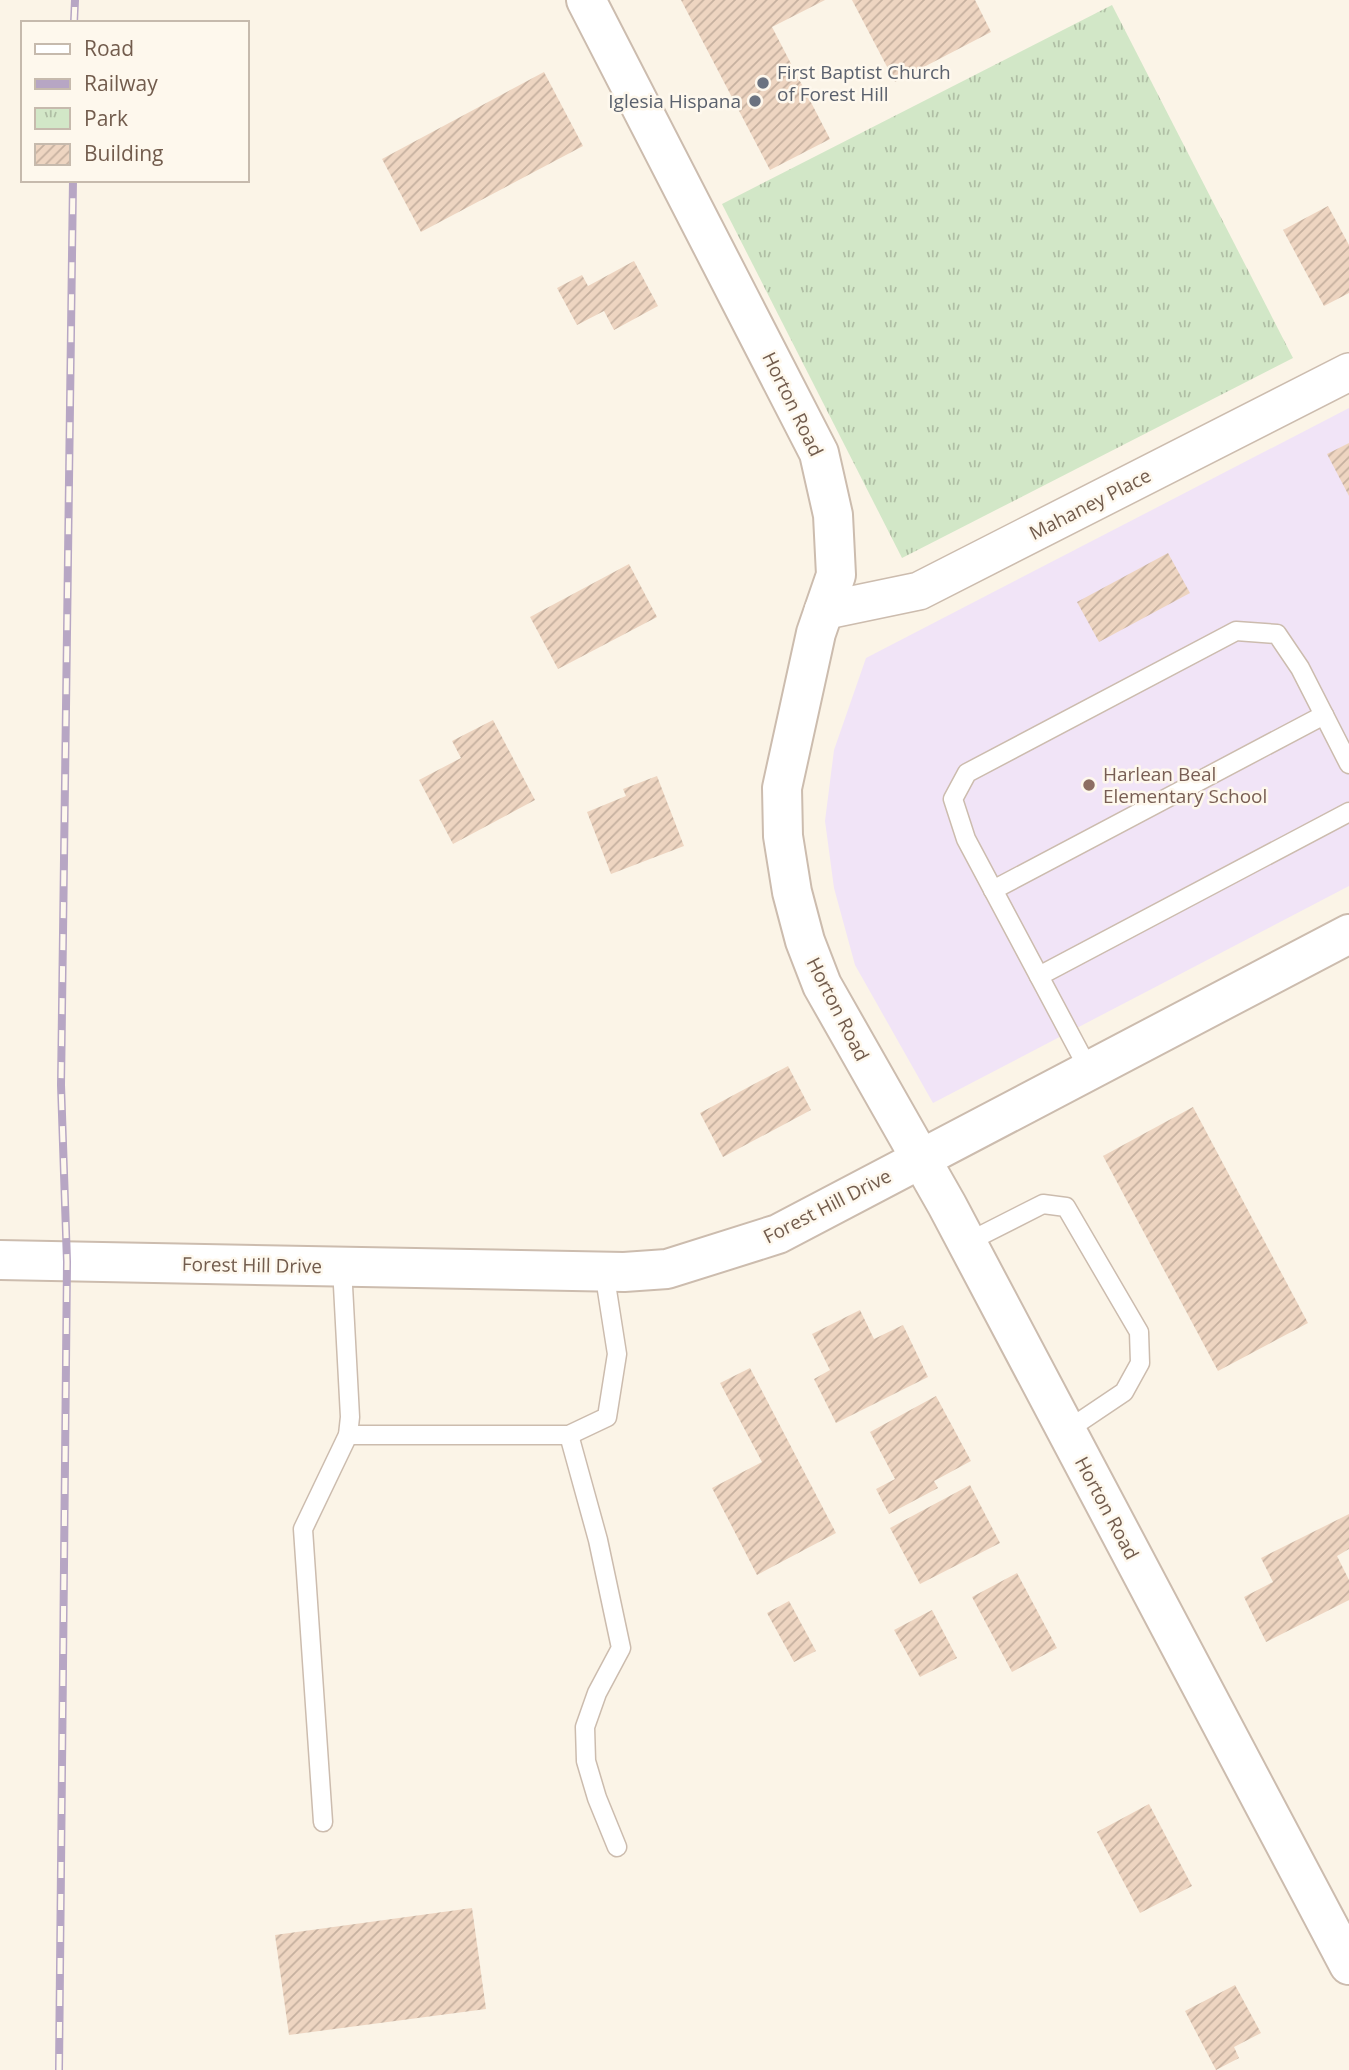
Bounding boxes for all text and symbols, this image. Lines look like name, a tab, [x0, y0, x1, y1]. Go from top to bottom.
legend	[21, 21, 248, 182]
text: Road	[84, 34, 134, 62]
place label: First Baptist Church of Forest Hill	[777, 59, 951, 107]
text: Railway	[84, 69, 158, 97]
marker: First Baptist Church of Forest Hill	[755, 75, 771, 91]
place label: Iglesia Hispana	[608, 88, 741, 114]
marker: Iglesia Hispana	[747, 93, 763, 109]
text: Park	[84, 104, 128, 132]
text: Building	[84, 139, 163, 167]
street label: Horton Road	[756, 347, 830, 461]
street label: Mahaney Place	[1025, 462, 1155, 546]
place label: Harlean Beal Elementary School	[1103, 761, 1267, 809]
marker: Harlean Beal Elementary School	[1081, 777, 1097, 793]
street label: Horton Road	[801, 953, 875, 1065]
street label: Forest Hill Drive	[759, 1163, 895, 1249]
street label: Forest Hill Drive	[182, 1251, 322, 1279]
street label: Horton Road	[1069, 1452, 1145, 1564]

